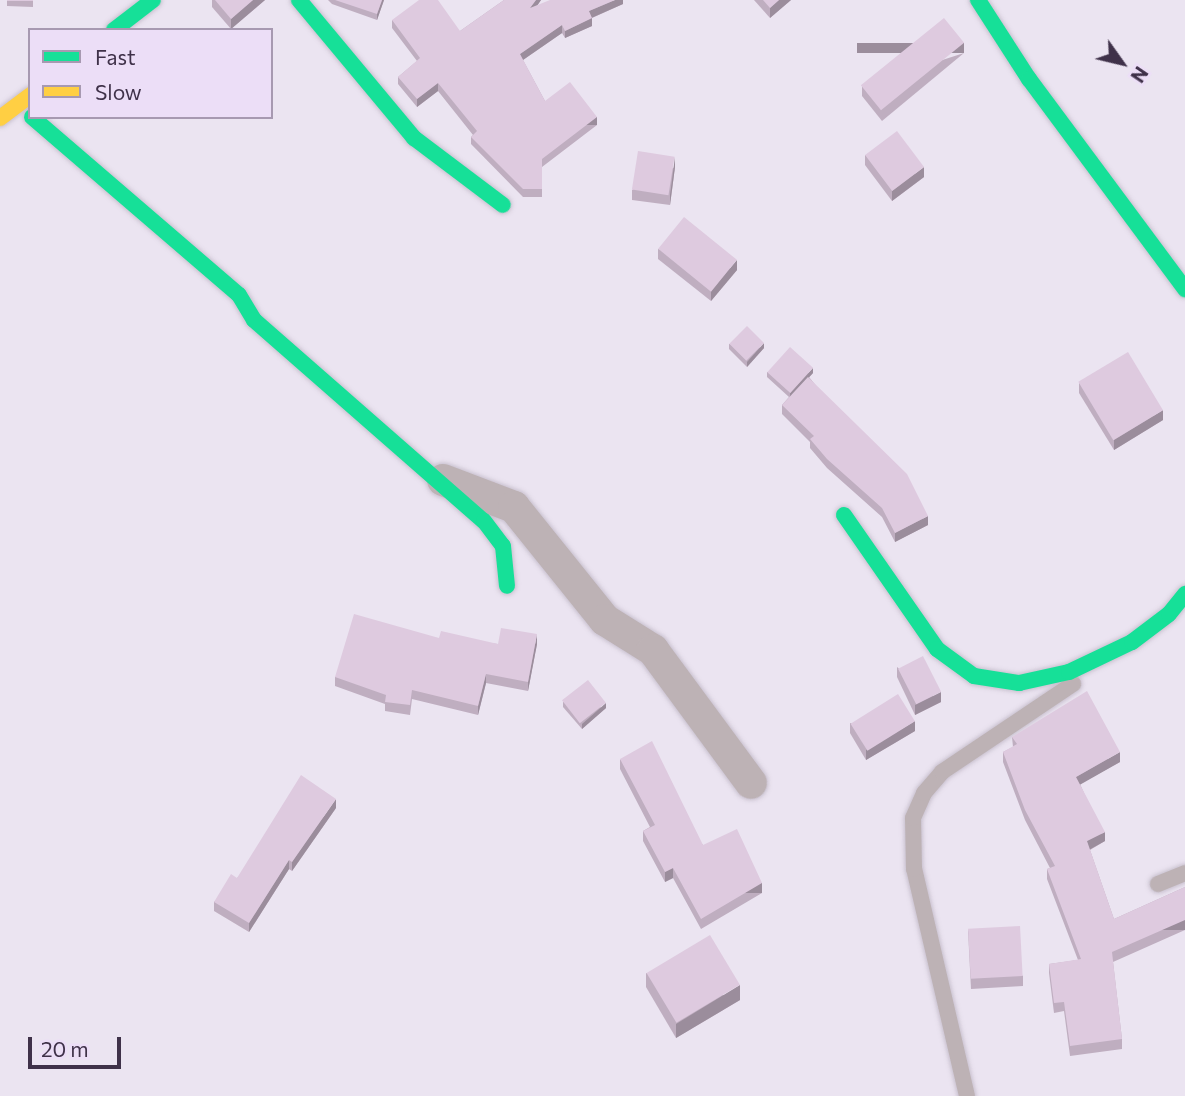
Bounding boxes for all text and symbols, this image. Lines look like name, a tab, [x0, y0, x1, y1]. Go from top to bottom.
legend	[28, 28, 273, 119]
north arrow	[1087, 28, 1157, 98]
text: Fast	[95, 44, 136, 69]
text: N	[1126, 63, 1153, 87]
text: Slow	[95, 79, 142, 104]
scale bar	[32, 1023, 124, 1066]
text: 20 m	[41, 1036, 89, 1061]

